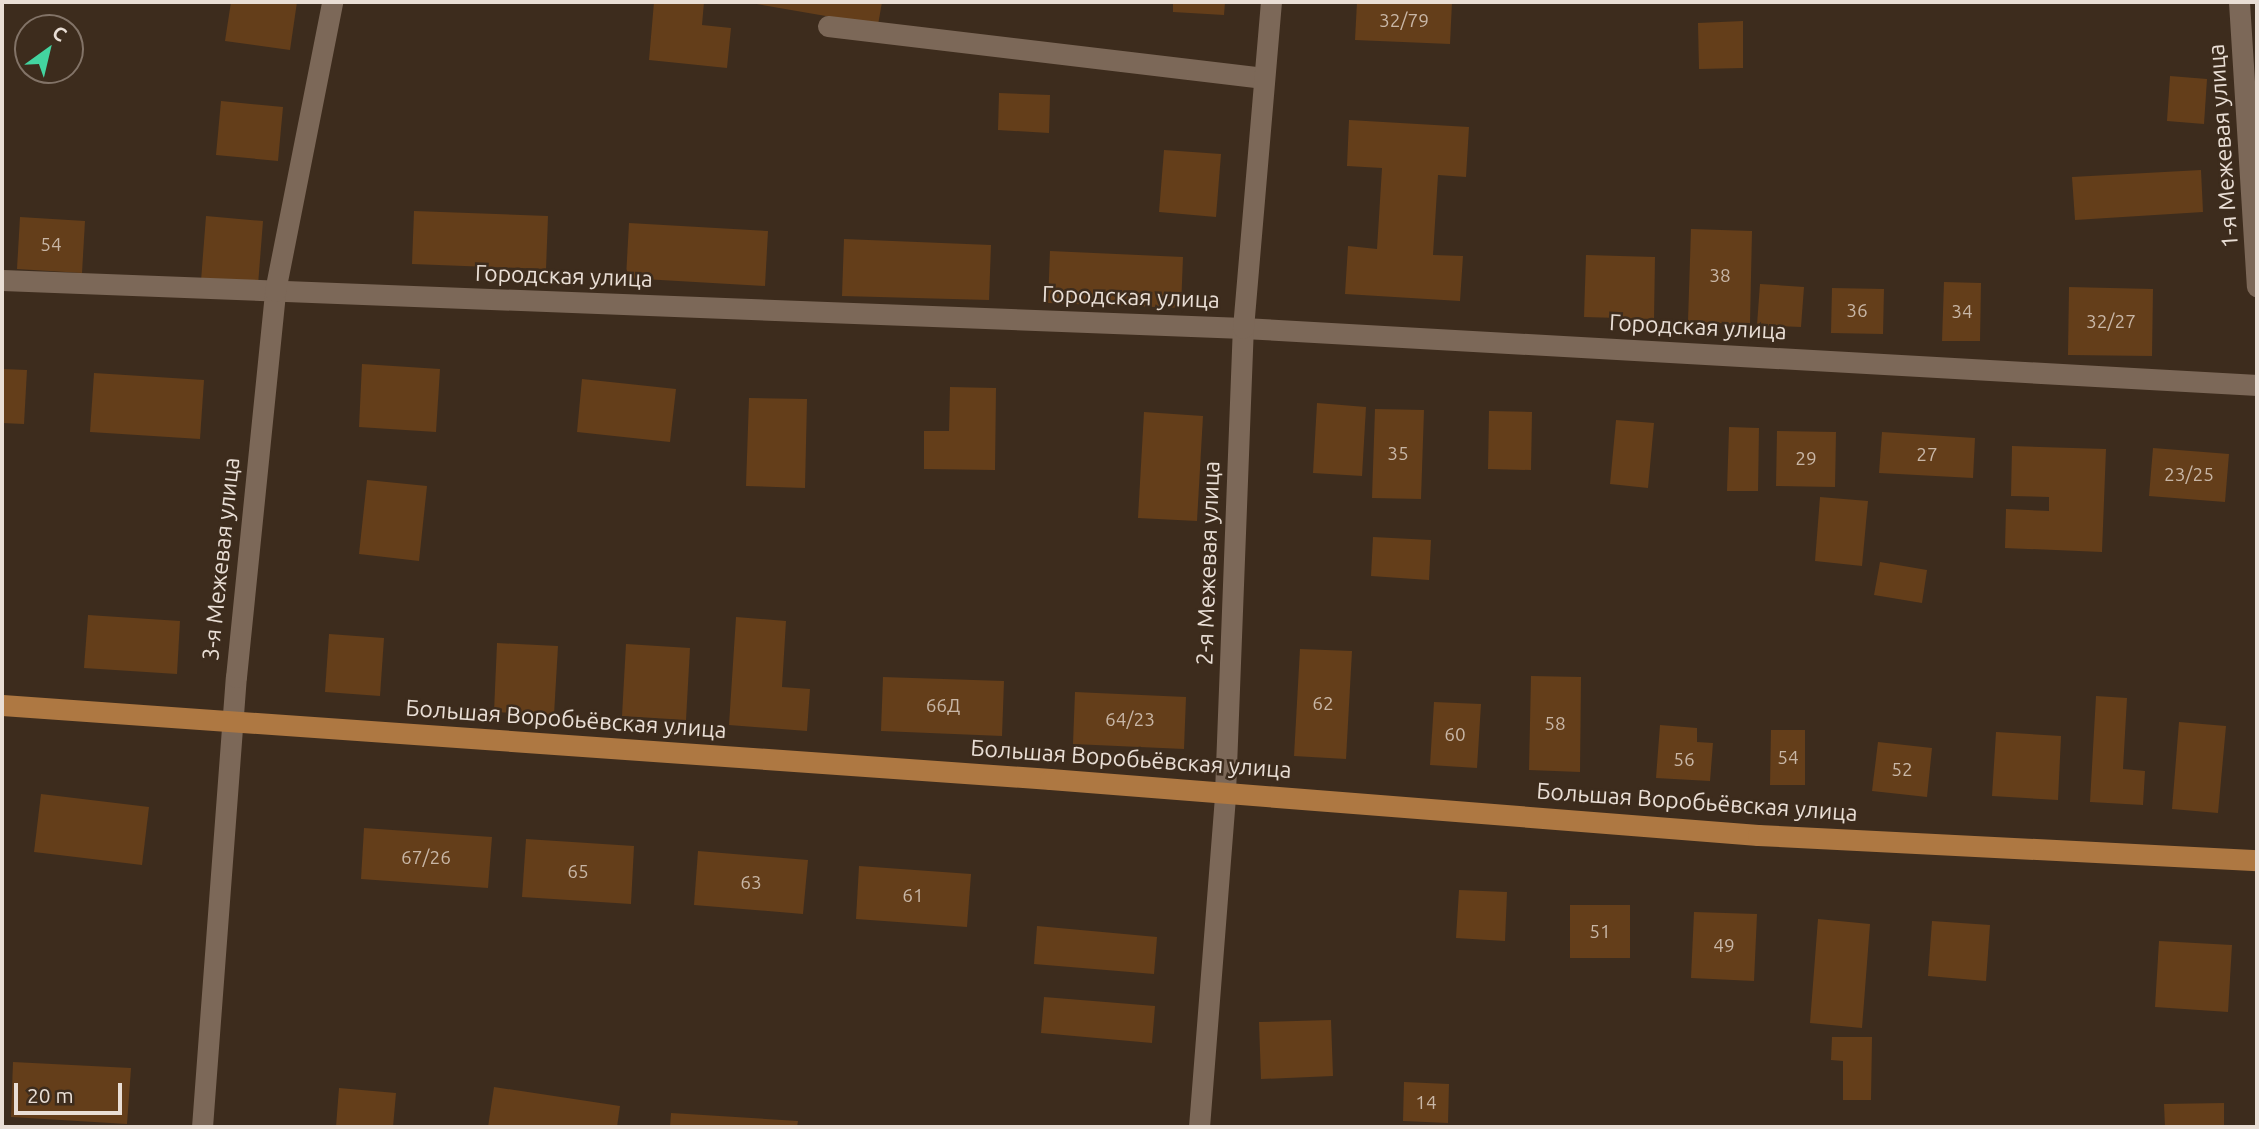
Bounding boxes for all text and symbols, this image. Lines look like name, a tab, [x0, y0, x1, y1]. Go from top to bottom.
house number: 32/79	[1379, 10, 1429, 32]
north arrow	[14, 14, 84, 84]
text: С	[48, 21, 71, 46]
street label: 1-я Межевая улица	[2202, 43, 2244, 249]
house number: 54	[40, 234, 62, 256]
street label: Городская улица	[475, 259, 653, 293]
house number: 38	[1709, 265, 1731, 287]
street label: Городская улица	[1042, 280, 1220, 314]
house number: 36	[1846, 300, 1868, 322]
house number: 34	[1951, 301, 1973, 323]
street label: Городская улица	[1608, 309, 1788, 345]
house number: 32/27	[2086, 311, 2136, 333]
house number: 35	[1387, 443, 1409, 465]
house number: 27	[1916, 444, 1938, 466]
house number: 29	[1795, 448, 1817, 470]
street label: 3-я Межевая улица	[197, 456, 245, 662]
street label: 2-я Межевая улица	[1191, 460, 1225, 666]
house number: 23/25	[2164, 464, 2214, 486]
house number: 62	[1312, 693, 1334, 715]
street label: Большая Воробьёвская улица	[405, 694, 727, 744]
house number: 66Д	[926, 695, 960, 717]
house number: 64/23	[1105, 709, 1155, 731]
house number: 58	[1544, 713, 1566, 735]
house number: 60	[1444, 724, 1466, 746]
street label: Большая Воробьёвская улица	[970, 734, 1292, 784]
house number: 54	[1777, 747, 1799, 769]
house number: 56	[1673, 749, 1695, 771]
house number: 52	[1891, 759, 1913, 781]
street label: Большая Воробьёвская улица	[1536, 777, 1858, 827]
house number: 67/26	[401, 847, 451, 869]
house number: 65	[567, 861, 589, 883]
house number: 63	[740, 872, 762, 894]
house number: 61	[902, 885, 924, 907]
house number: 51	[1589, 921, 1611, 943]
house number: 49	[1713, 935, 1735, 957]
scale bar	[18, 1070, 126, 1114]
text: 20 m	[27, 1083, 74, 1107]
house number: 14	[1415, 1092, 1437, 1114]

